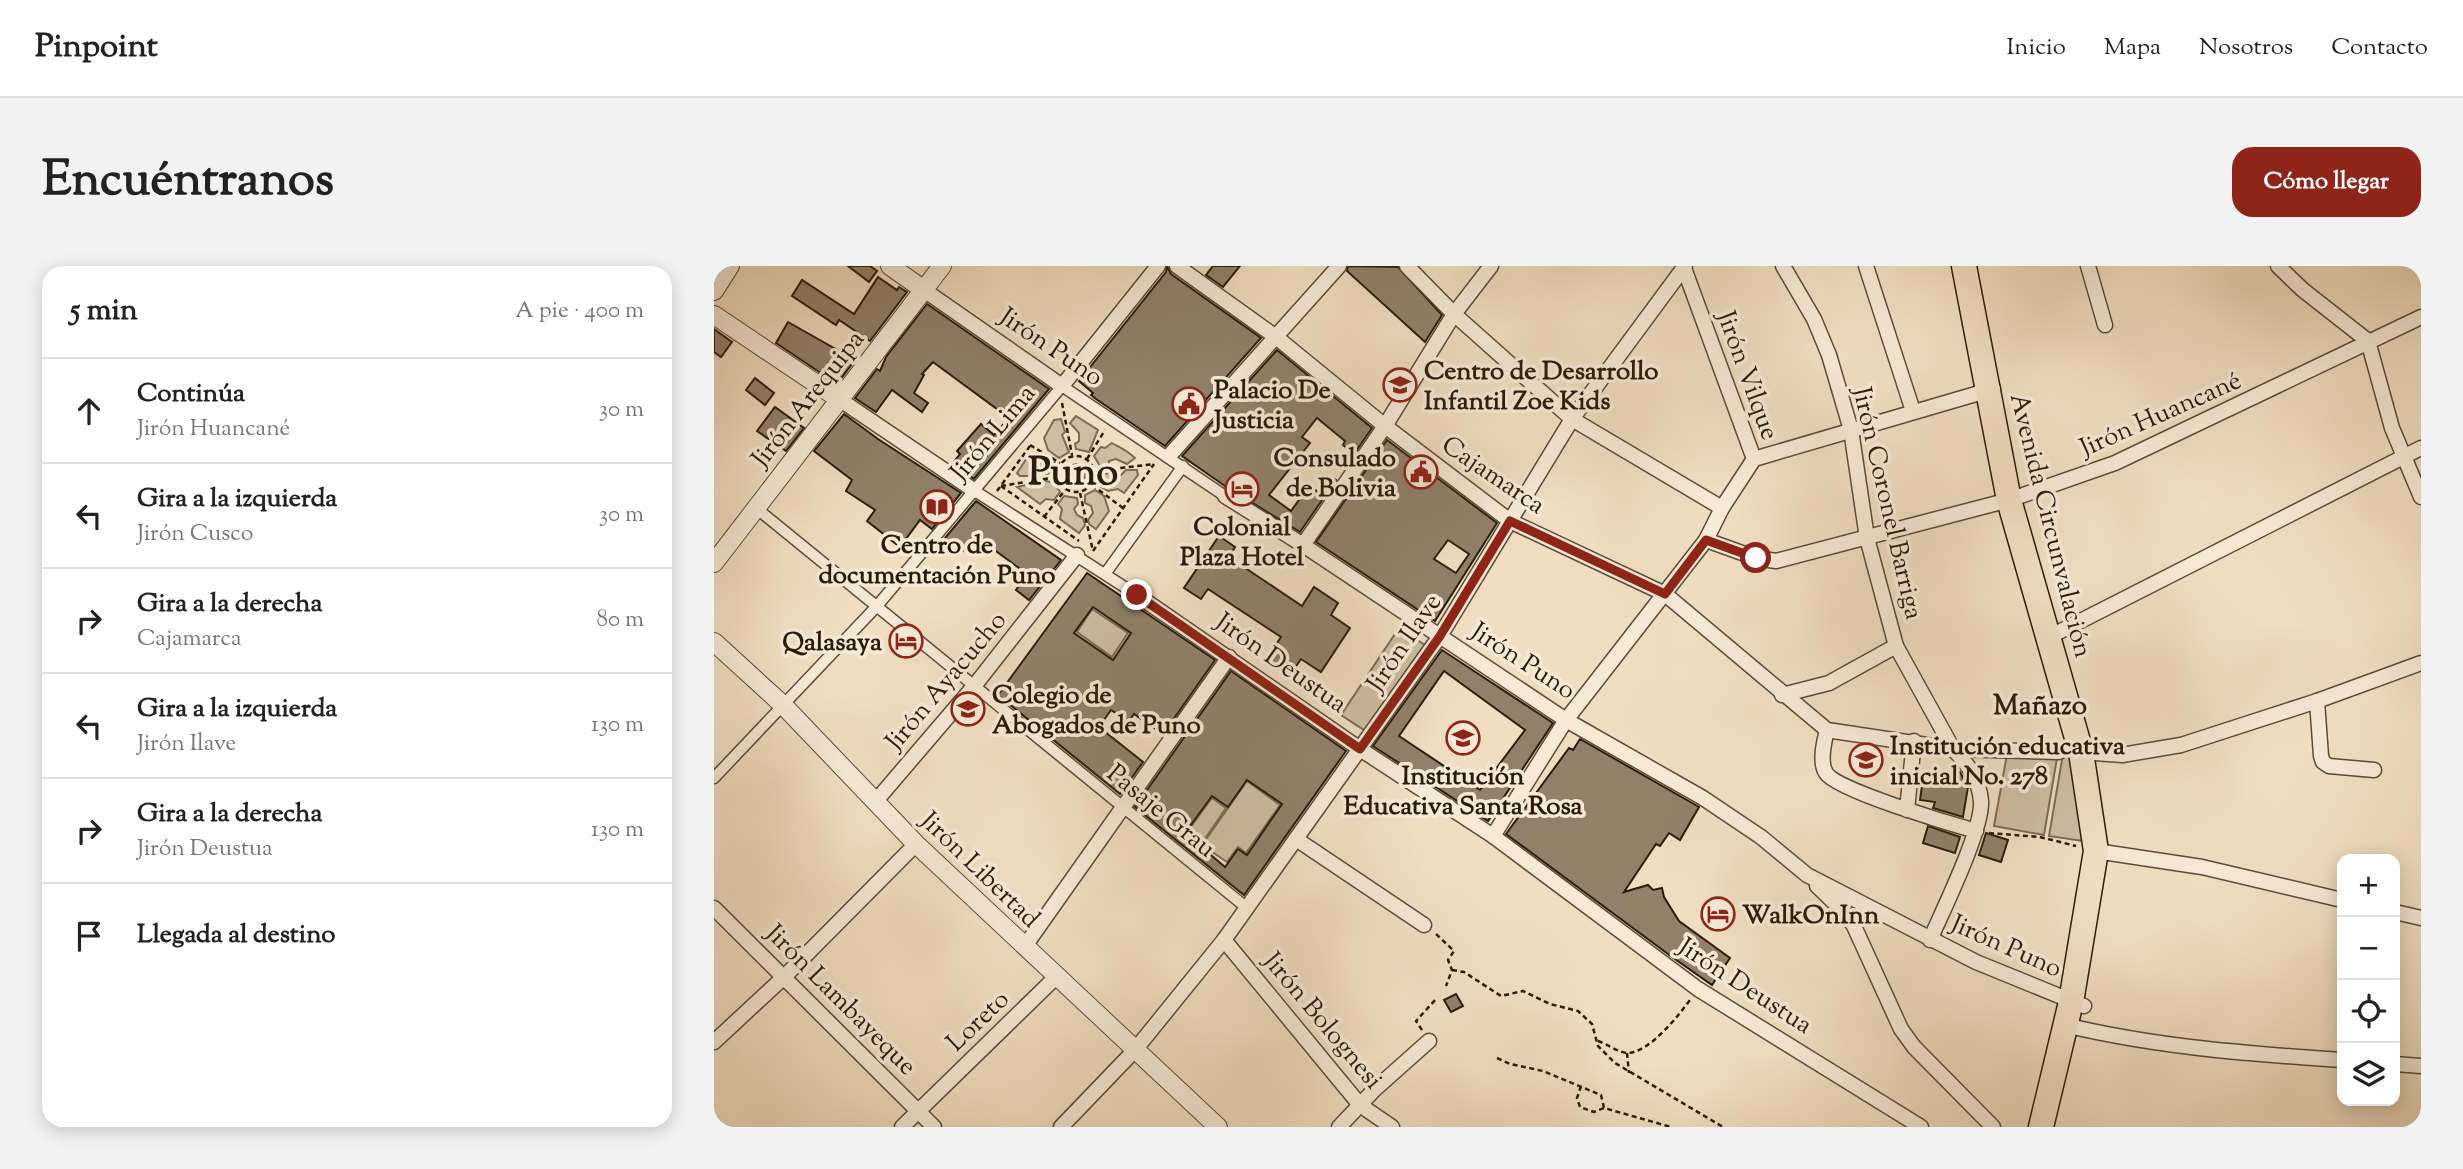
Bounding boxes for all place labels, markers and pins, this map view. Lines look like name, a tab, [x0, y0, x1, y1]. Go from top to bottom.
place label: Centro de Desarrollo Infantil Zoe Kids	[1424, 354, 1659, 421]
school or university icon: Centro de Desarrollo Infantil Zoe Kids	[1381, 366, 1419, 404]
place label: Palacio De Justicia	[1212, 373, 1331, 440]
public building icon: Palacio De Justicia	[1170, 385, 1208, 423]
place label: Consulado de Bolivia	[1273, 441, 1396, 508]
public building icon: Consulado de Bolivia	[1402, 453, 1440, 491]
hotel icon: Colonial Plaza Hotel	[1223, 470, 1261, 508]
library icon: Centro de documentación Puno	[918, 488, 956, 526]
place label: Colonial Plaza Hotel	[1180, 510, 1305, 577]
place label: Centro de documentación Puno	[818, 528, 1056, 595]
hotel icon: Qalasaya	[887, 622, 925, 660]
place label: Qalasaya	[782, 625, 882, 662]
place label: Colegio de Abogados de Puno	[992, 678, 1201, 745]
school or university icon: Colegio de Abogados de Puno	[949, 690, 987, 728]
school or university icon: Institución Educativa Santa Rosa	[1444, 719, 1482, 757]
place label: Institución educativa inicial No. 278	[1890, 729, 2125, 796]
school or university icon: Institución educativa inicial No. 278	[1847, 741, 1885, 779]
place label: Institución Educativa Santa Rosa	[1343, 759, 1583, 826]
hotel icon: WalkOnInn	[1699, 895, 1737, 933]
place label: WalkOnInn	[1742, 898, 1880, 935]

